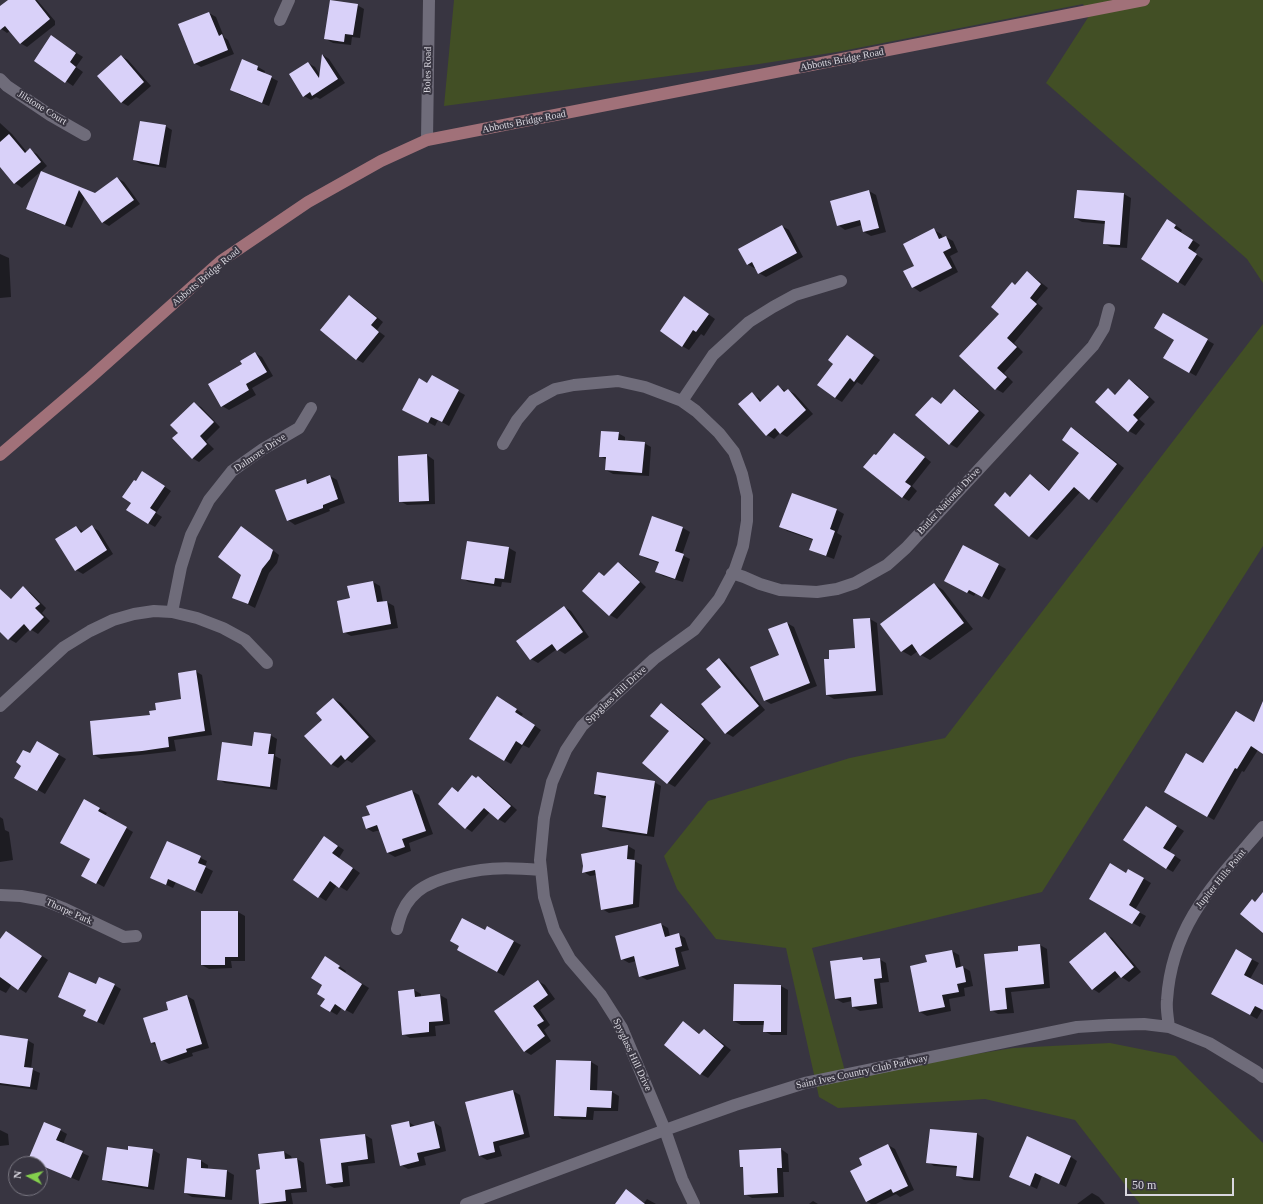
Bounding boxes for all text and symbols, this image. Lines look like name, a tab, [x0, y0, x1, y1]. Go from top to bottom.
street label: Abbotts Bridge Road	[799, 46, 885, 74]
street label: Boles Road	[422, 47, 434, 93]
street label: Jilstone Court	[15, 88, 69, 128]
street label: Abbotts Bridge Road	[481, 108, 567, 136]
street label: Abbotts Bridge Road	[170, 245, 242, 309]
street label: Dalmore Drive	[232, 431, 288, 475]
street label: Butler National Drive	[915, 465, 983, 537]
street label: Spyglass Hill Drive	[583, 664, 649, 726]
street label: Jupiter Hills Point	[1193, 847, 1249, 911]
street label: Thorpe Park	[44, 896, 94, 928]
street label: Spyglass Hill Drive	[610, 1017, 654, 1093]
street label: Saint Ives Country Club Parkway	[795, 1052, 929, 1092]
north arrow	[8, 1156, 48, 1196]
text: N	[11, 1170, 24, 1179]
scale bar	[1127, 1170, 1236, 1196]
text: 50 m	[1132, 1178, 1156, 1192]

